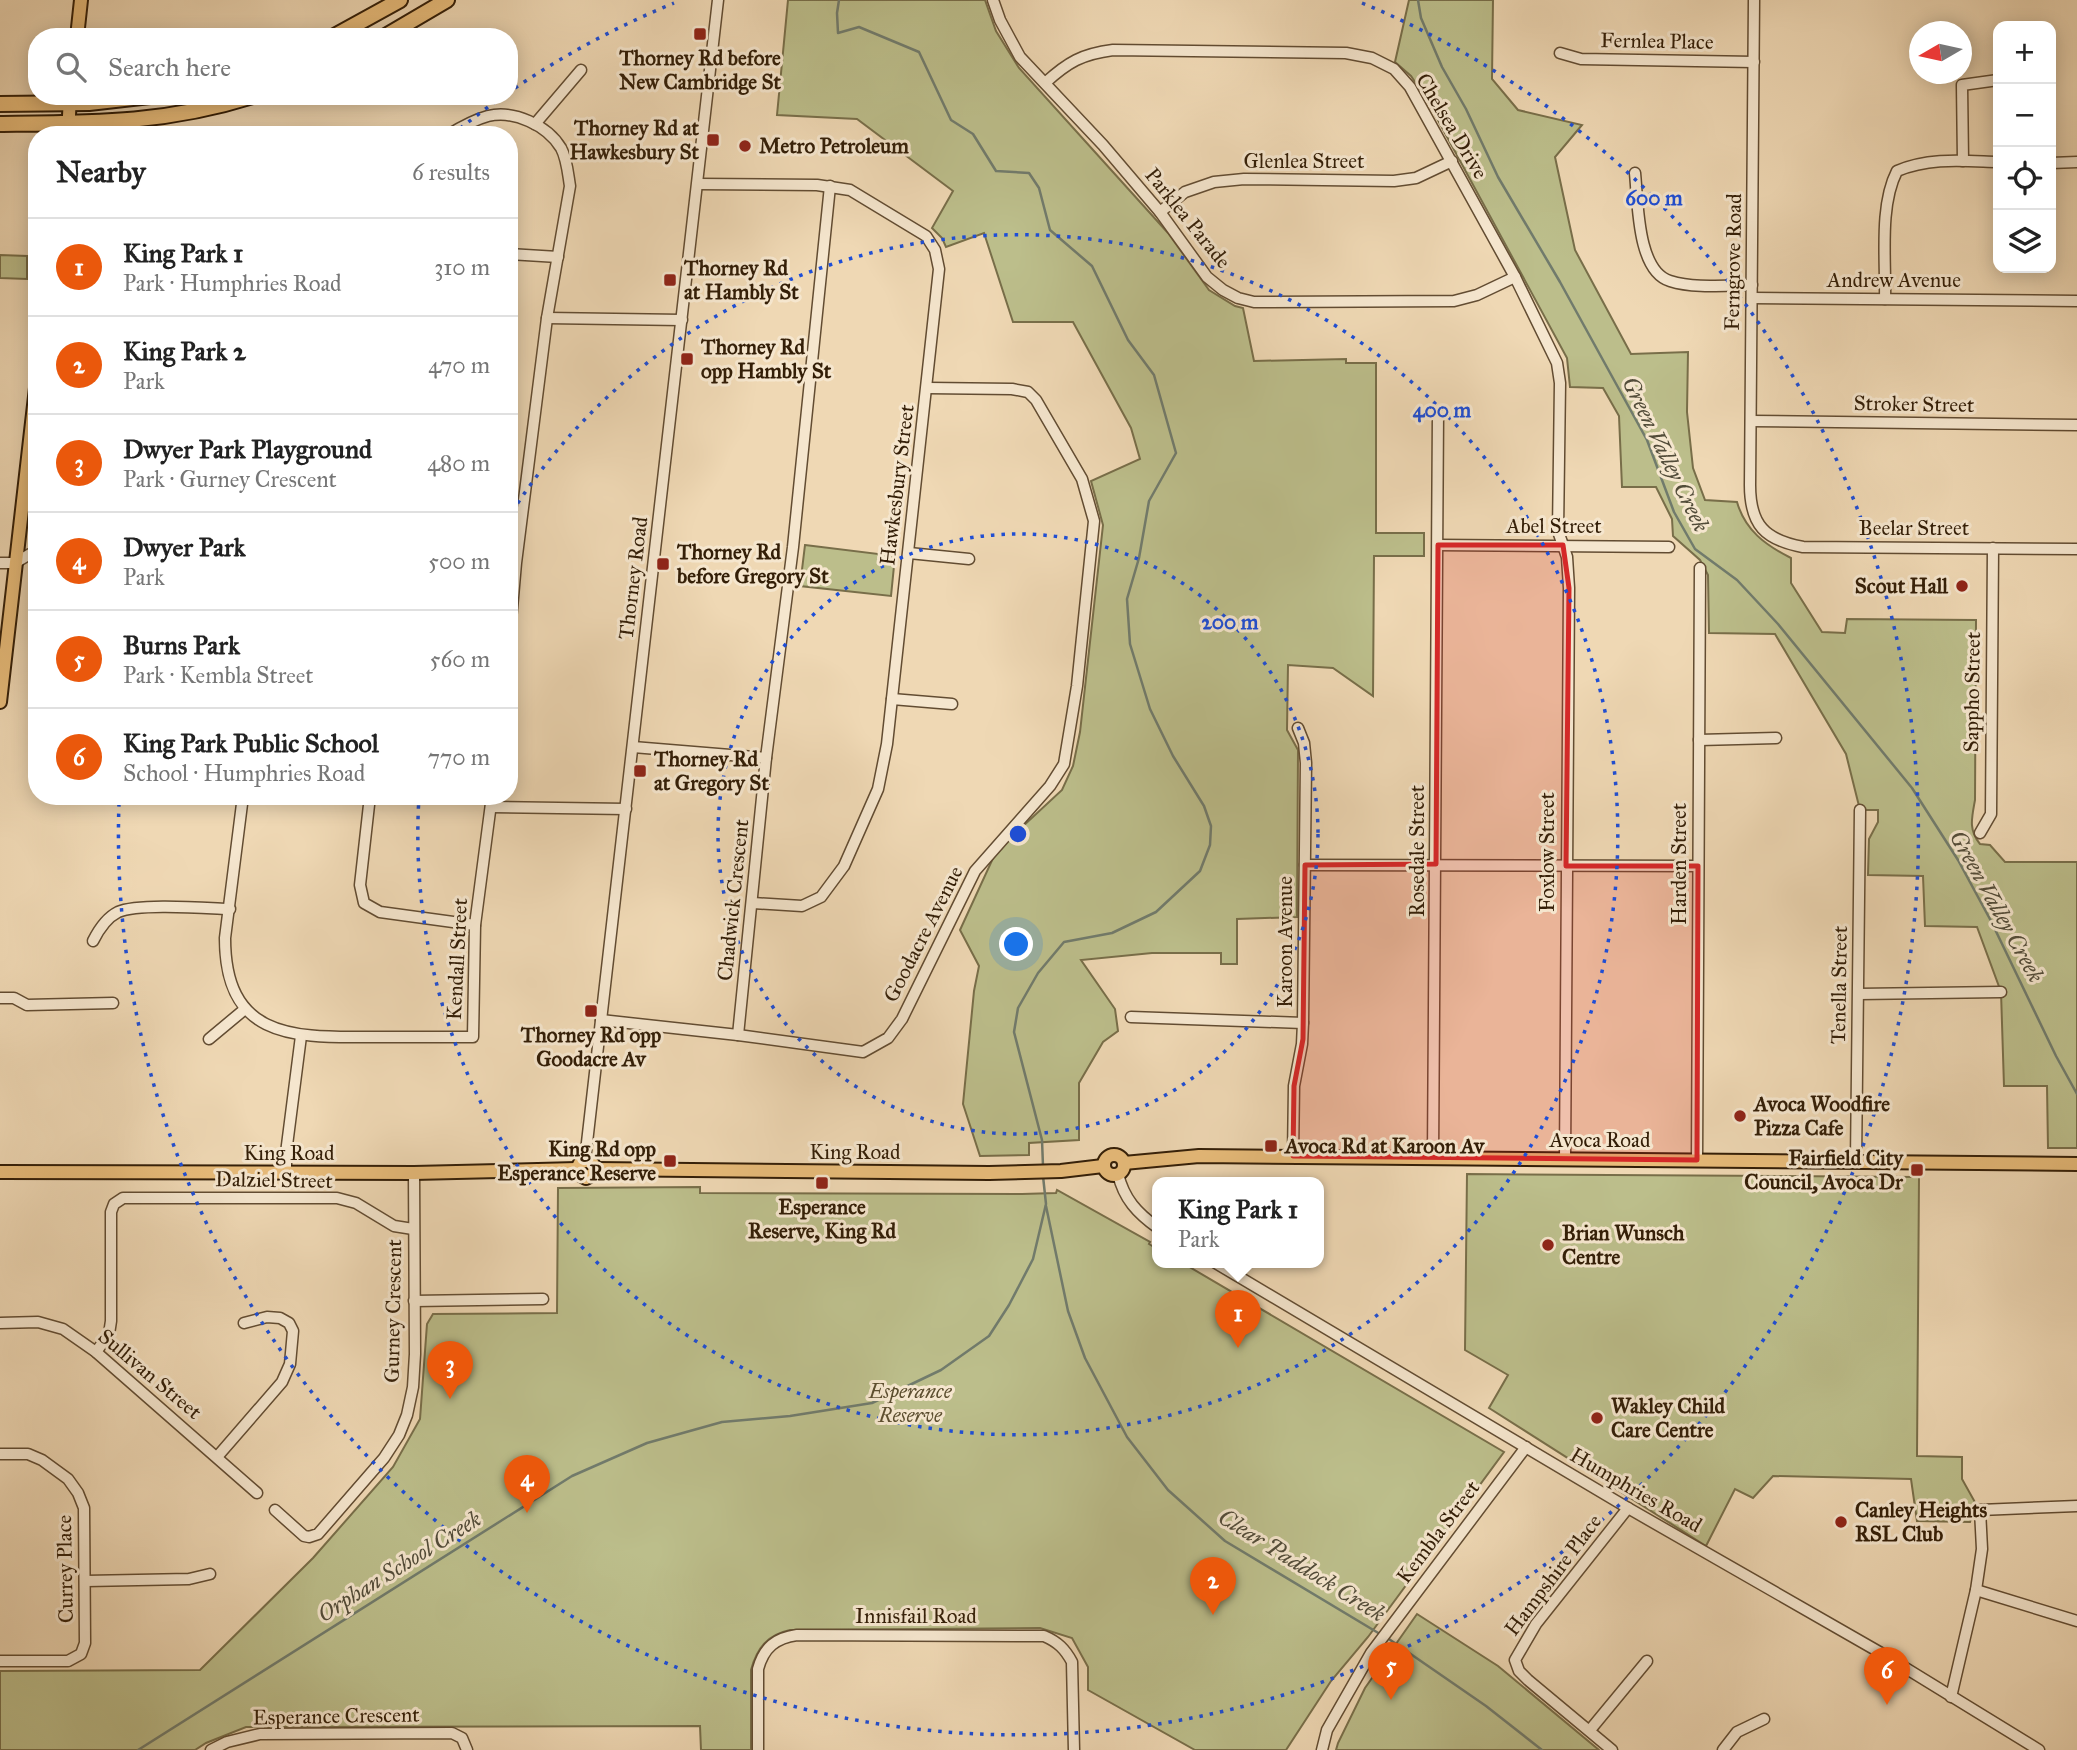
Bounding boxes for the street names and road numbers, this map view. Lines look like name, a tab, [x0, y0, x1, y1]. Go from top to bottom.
street label: Fernlea Place	[1600, 27, 1714, 55]
street label: Chelsea Drive	[1410, 68, 1494, 184]
street label: Glenlea Street	[1244, 148, 1365, 174]
street label: Parklea Parade	[1139, 162, 1237, 274]
street label: Ferngrove Road	[1719, 193, 1747, 331]
street label: Andrew Avenue	[1826, 267, 1961, 293]
street label: Stroker Street	[1853, 390, 1975, 418]
street label: Hawkesbury Street	[874, 402, 920, 567]
street label: Abel Street	[1505, 513, 1602, 539]
street label: Thorney Road	[613, 515, 653, 641]
street label: Beelar Street	[1859, 515, 1970, 541]
street label: Sappho Street	[1958, 631, 1986, 753]
street label: Rosedale Street	[1404, 784, 1430, 917]
street label: Foxlow Street	[1534, 792, 1560, 912]
street label: Harden Street	[1666, 802, 1692, 925]
street label: Chadwick Crescent	[712, 817, 754, 982]
street label: Goodacre Avenue	[878, 861, 969, 1006]
street label: Karoon Avenue	[1272, 876, 1298, 1008]
street label: Kendall Street	[441, 897, 473, 1021]
street label: Tenella Street	[1825, 925, 1853, 1044]
street label: Avoca Road	[1549, 1127, 1651, 1153]
street label: King Road	[809, 1139, 901, 1165]
street label: King Road	[243, 1140, 335, 1166]
street label: Dalziel Street	[215, 1166, 334, 1194]
street label: Gurney Crescent	[379, 1238, 407, 1383]
street label: Sullivan Street	[93, 1323, 207, 1425]
street label: Humphries Road	[1565, 1442, 1707, 1538]
street label: Kembla Street	[1391, 1475, 1486, 1589]
street label: Hampshire Place	[1499, 1509, 1607, 1641]
street label: Currey Place	[51, 1514, 79, 1623]
street label: Innisfail Road	[855, 1603, 977, 1629]
street label: Esperance Crescent	[252, 1702, 420, 1730]

